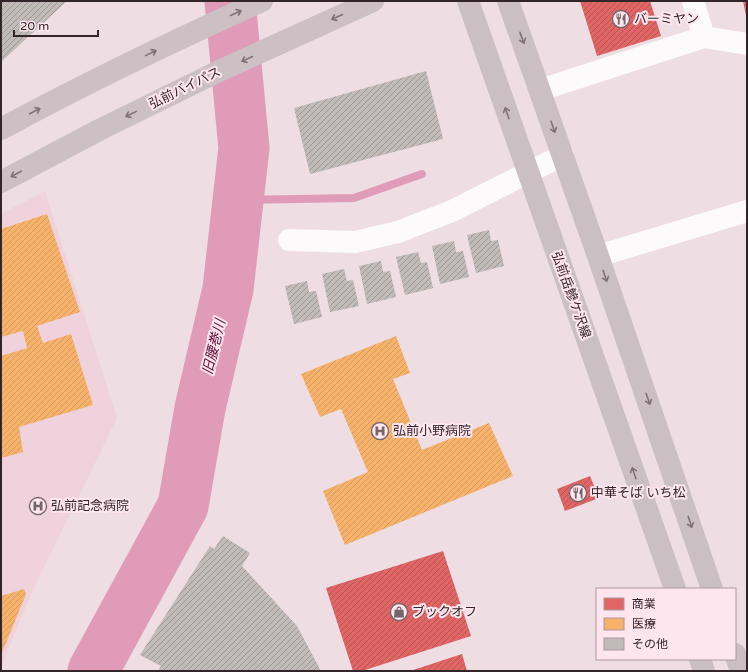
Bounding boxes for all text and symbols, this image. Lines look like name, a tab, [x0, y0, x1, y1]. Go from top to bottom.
one-way arrow	[229, 9, 241, 16]
restaurant icon: バーミヤン	[611, 9, 631, 29]
place label: バーミヤン	[634, 11, 699, 27]
scale bar	[14, 12, 98, 38]
one-way arrow	[332, 14, 344, 21]
text: 20 m	[20, 19, 49, 33]
one-way arrow	[518, 31, 526, 43]
one-way arrow	[145, 48, 157, 56]
one-way arrow	[241, 55, 253, 63]
street label: 弘前バイパス	[147, 64, 223, 112]
one-way arrow	[29, 106, 41, 114]
one-way arrow	[503, 106, 510, 119]
one-way arrow	[126, 111, 138, 118]
one-way arrow	[550, 120, 557, 133]
one-way arrow	[10, 171, 22, 178]
street label: 弘前岳鰺ケ沢線	[548, 250, 594, 340]
one-way arrow	[602, 269, 609, 282]
water label: 旧腰巻川	[199, 316, 230, 376]
one-way arrow	[644, 392, 652, 404]
hospital icon: 弘前小野病院	[370, 421, 390, 441]
place label: 弘前小野病院	[393, 423, 471, 439]
one-way arrow	[630, 467, 637, 480]
restaurant icon: 中華そば いち松	[568, 483, 588, 503]
place label: 中華そば いち松	[591, 485, 685, 501]
hospital icon: 弘前記念病院	[28, 496, 48, 516]
place label: 弘前記念病院	[51, 498, 129, 514]
one-way arrow	[686, 515, 694, 527]
legend	[596, 588, 736, 660]
text: 商業	[632, 597, 656, 611]
shop icon: ブックオフ	[389, 602, 409, 622]
place label: ブックオフ	[412, 604, 477, 620]
text: 医療	[632, 617, 656, 631]
text: その他	[632, 637, 668, 651]

